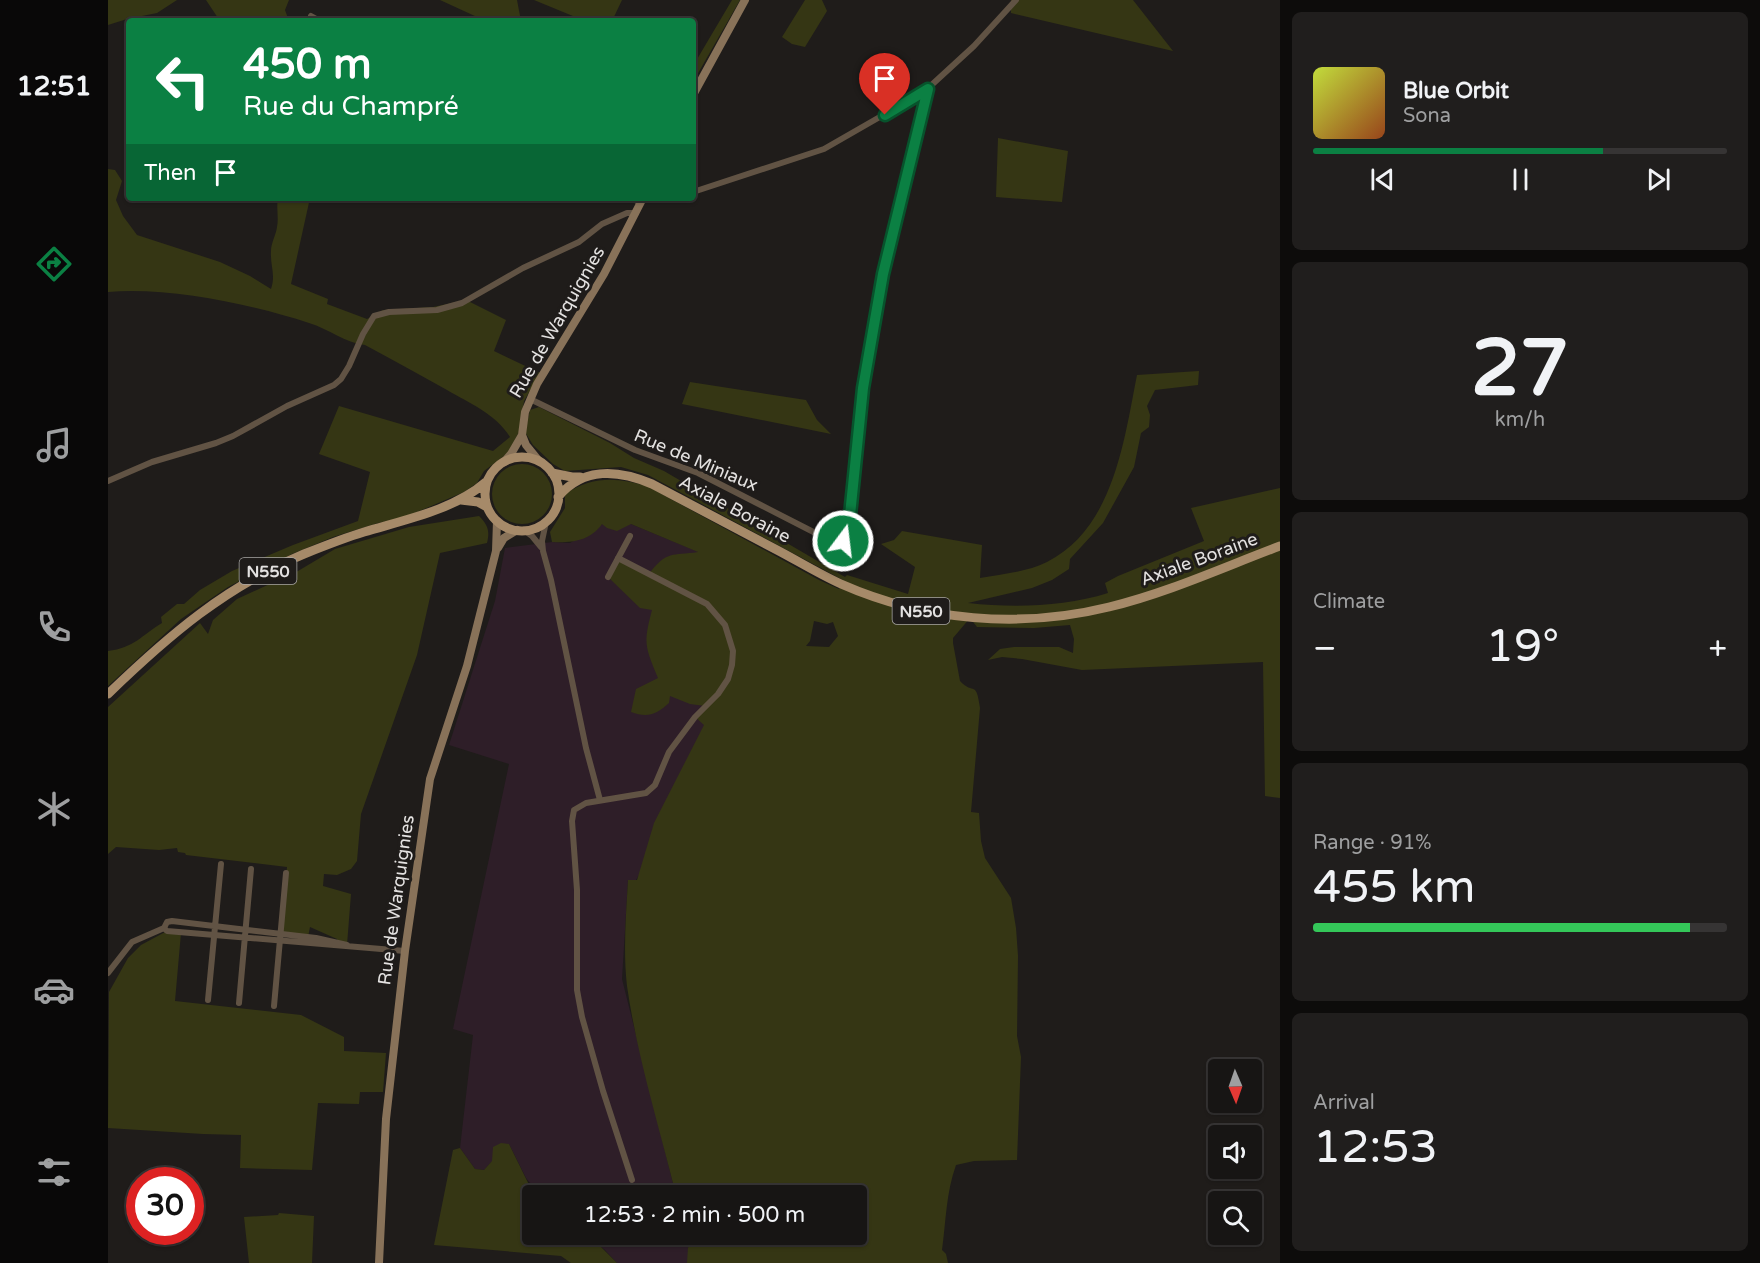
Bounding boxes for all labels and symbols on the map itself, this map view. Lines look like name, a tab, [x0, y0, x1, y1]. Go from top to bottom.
pin	[859, 53, 910, 115]
street label: Rue de Warquignies	[505, 242, 609, 402]
street label: Rue de Miniaux	[631, 424, 761, 496]
street label: Axiale Boraine	[675, 470, 795, 548]
position arrow	[811, 509, 875, 573]
street label: Axiale Boraine	[1137, 528, 1261, 590]
road number: N550	[240, 558, 296, 584]
road number: N550	[892, 598, 950, 624]
street label: Rue de Warquignies	[373, 814, 419, 986]
north arrow	[1208, 1059, 1262, 1113]
speed limit sign: 30	[126, 1167, 204, 1245]

